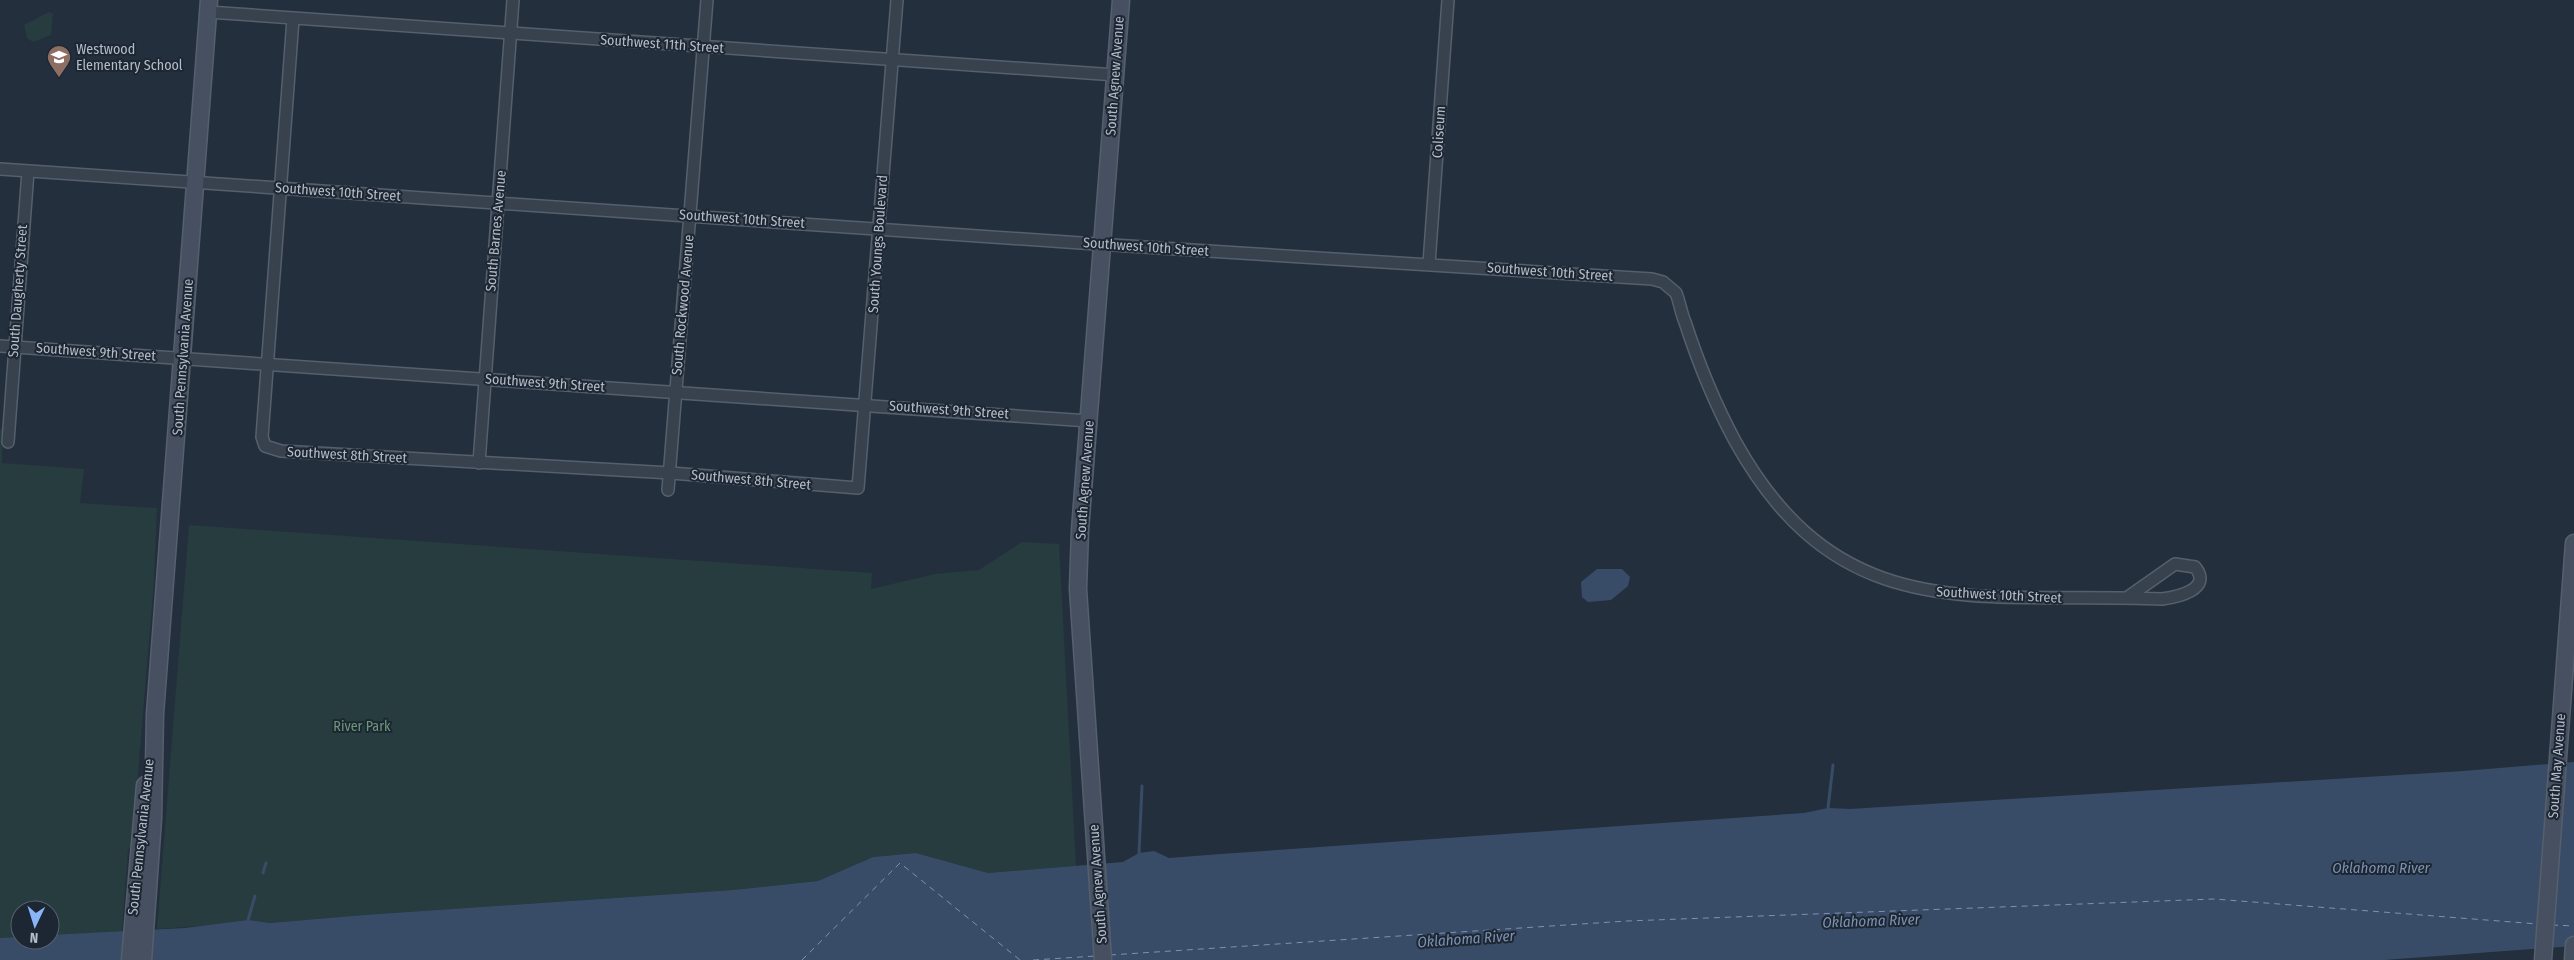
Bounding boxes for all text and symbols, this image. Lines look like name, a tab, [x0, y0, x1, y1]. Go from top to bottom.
street label: South Agnew Avenue	[1102, 16, 1128, 136]
street label: Southwest 11th Street	[600, 31, 725, 57]
place label: Westwood Elementary School	[76, 41, 183, 74]
school or university icon: Westwood Elementary School	[46, 44, 72, 78]
street label: Coliseum	[1429, 105, 1449, 159]
street label: South Barnes Avenue	[482, 169, 510, 292]
street label: South Youngs Boulevard	[865, 174, 891, 314]
street label: Southwest 10th Street	[275, 179, 402, 205]
street label: Southwest 10th Street	[679, 206, 806, 232]
street label: South Daugherty Street	[5, 223, 31, 358]
street label: South Rockwood Avenue	[668, 234, 698, 376]
street label: Southwest 10th Street	[1083, 234, 1210, 260]
street label: Southwest 10th Street	[1487, 259, 1614, 285]
street label: South Pennsylvania Avenue	[169, 278, 197, 436]
street label: Southwest 9th Street	[36, 339, 157, 365]
street label: Southwest 9th Street	[485, 370, 606, 396]
street label: Southwest 9th Street	[889, 397, 1010, 423]
street label: South Agnew Avenue	[1072, 420, 1098, 540]
street label: Southwest 8th Street	[287, 443, 408, 467]
street label: Southwest 8th Street	[690, 466, 812, 494]
street label: Southwest 10th Street	[1936, 583, 2063, 607]
street label: South May Avenue	[2545, 713, 2569, 819]
park label: River Park	[333, 718, 391, 735]
street label: South Pennsylvania Avenue	[124, 758, 158, 916]
street label: South Agnew Avenue	[1085, 824, 1111, 944]
water label: Oklahoma River	[2332, 859, 2431, 877]
north arrow	[10, 900, 60, 950]
water label: Oklahoma River	[1822, 910, 1921, 932]
water label: Oklahoma River	[1417, 927, 1516, 951]
text: N	[29, 929, 39, 946]

